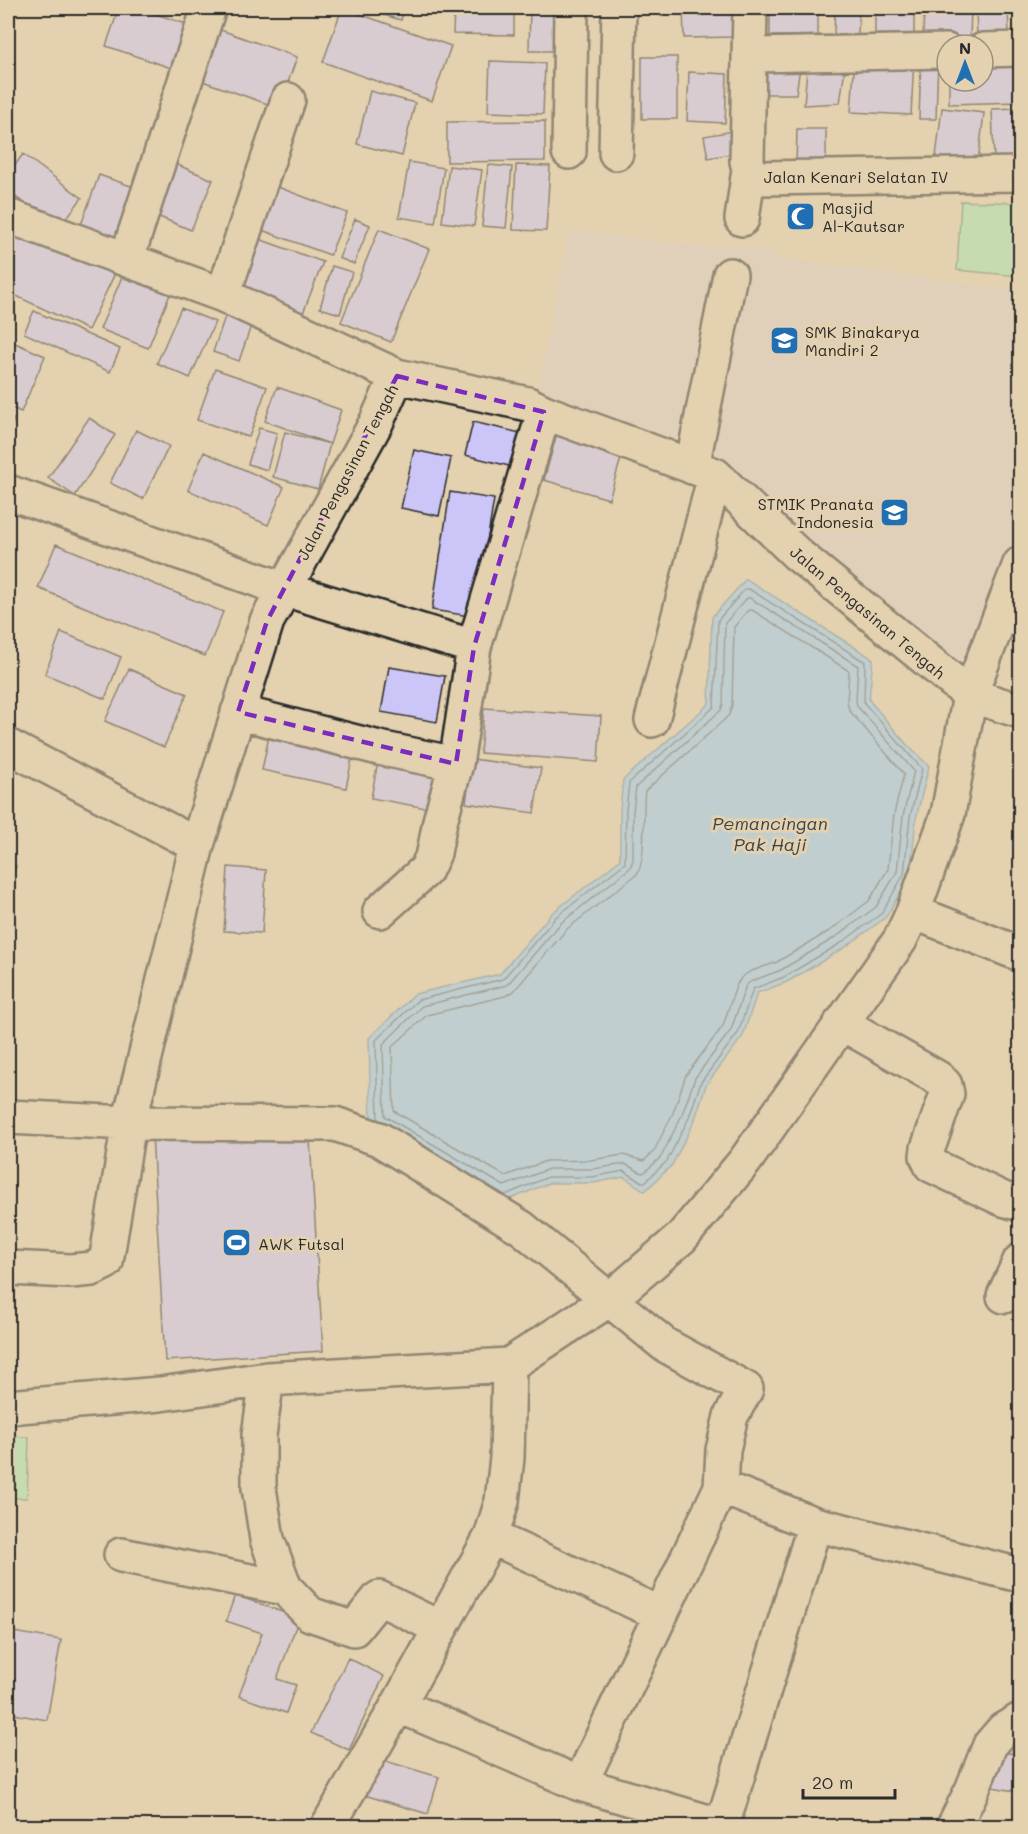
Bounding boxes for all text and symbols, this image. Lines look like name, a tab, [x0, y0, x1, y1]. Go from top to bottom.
north arrow	[935, 33, 995, 93]
text: N	[959, 37, 971, 58]
street label: Jalan Kenari Selatan IV	[764, 166, 948, 187]
place label: Masjid Al-Kautsar	[822, 197, 905, 236]
mosque icon: Masjid Al-Kautsar	[785, 200, 817, 232]
place label: SMK Binakarya Mandiri 2	[805, 321, 920, 360]
school or university icon: SMK Binakarya Mandiri 2	[768, 324, 800, 356]
street label: Jalan Pengasinan Tengah	[292, 381, 402, 563]
place label: STMIK Pranata Indonesia	[758, 493, 874, 532]
school or university icon: STMIK Pranata Indonesia	[879, 496, 911, 528]
street label: Jalan Pengasinan Tengah	[786, 541, 950, 683]
water label: Pemancingan Pak Haji	[712, 811, 828, 856]
sports icon: AWK Futsal	[221, 1227, 253, 1259]
place label: AWK Futsal	[258, 1233, 344, 1254]
scale bar	[803, 1762, 894, 1800]
text: 20 m	[812, 1770, 853, 1794]

